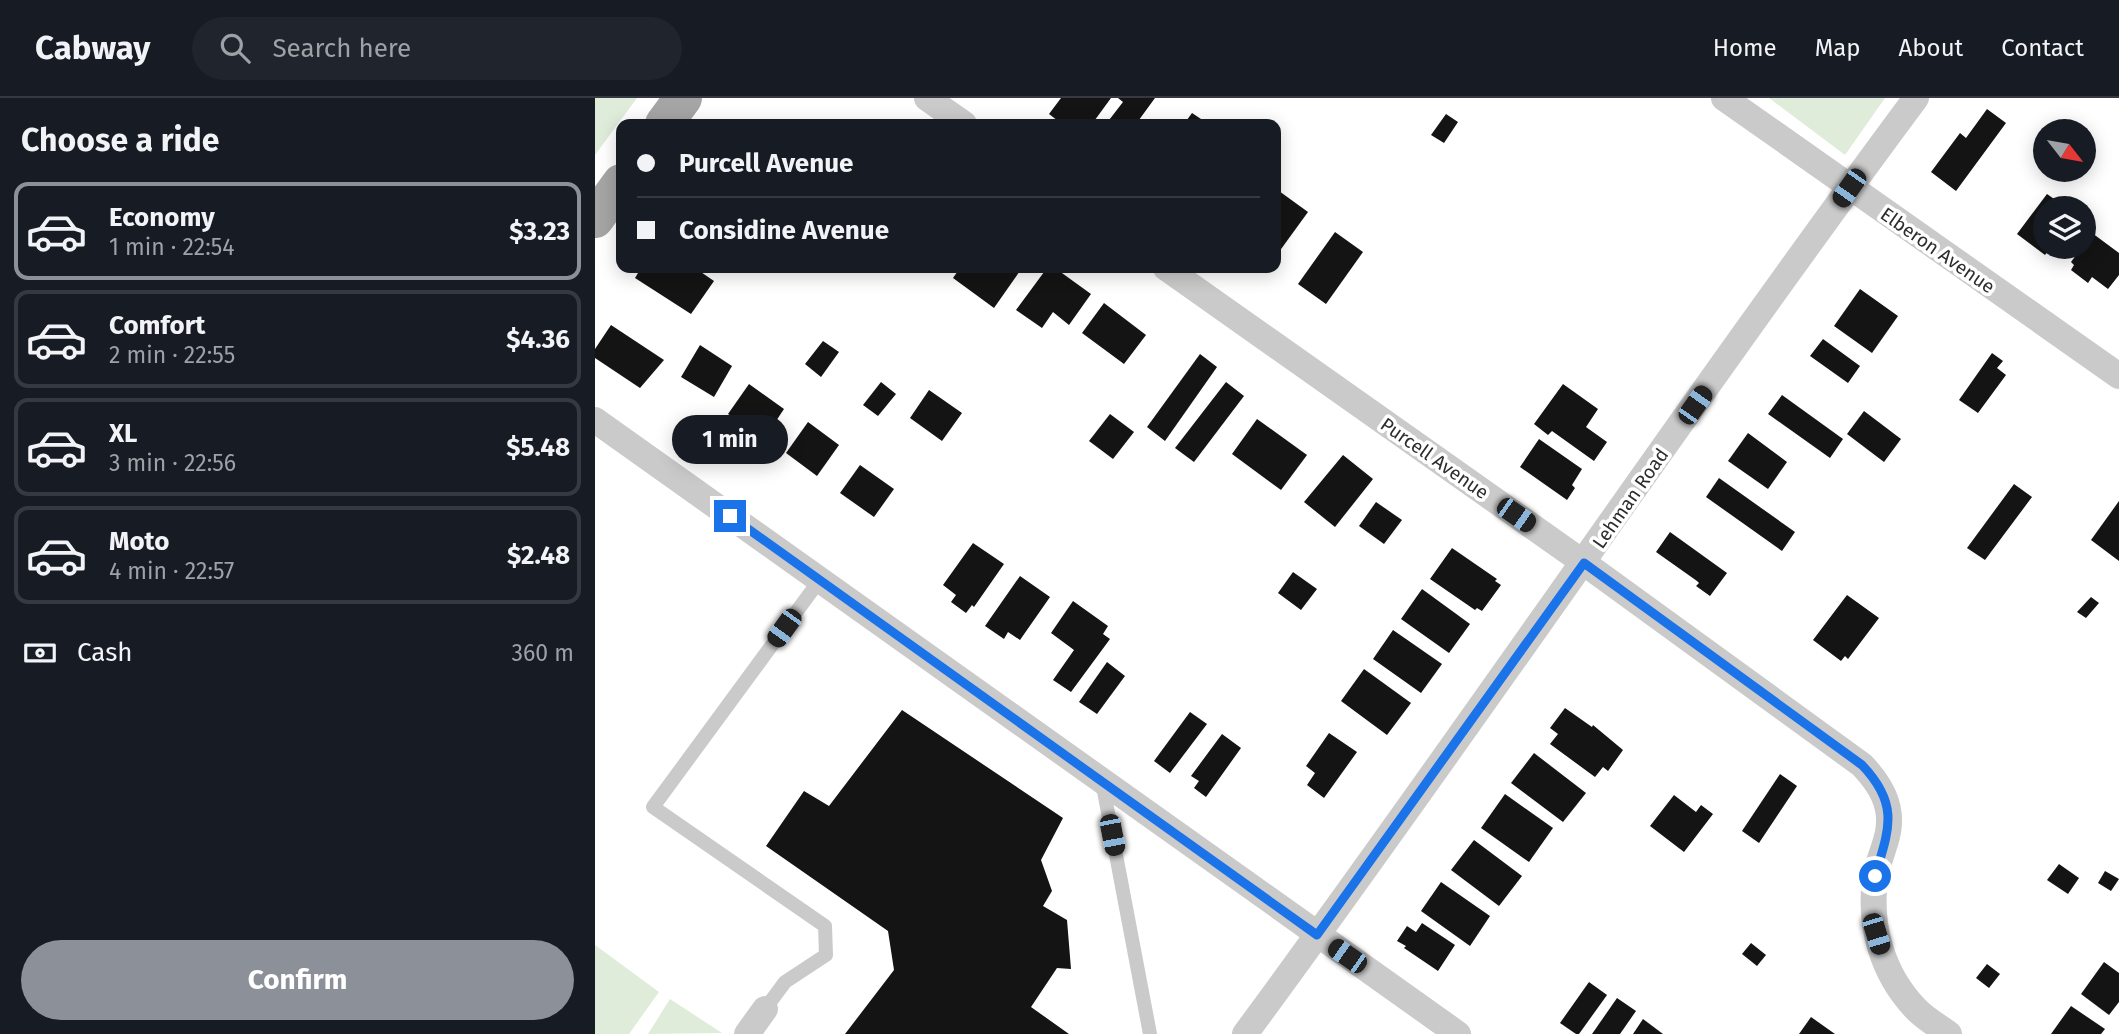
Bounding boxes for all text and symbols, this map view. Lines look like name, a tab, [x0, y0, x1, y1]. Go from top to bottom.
search box	[192, 17, 682, 80]
text: Cabway	[35, 28, 150, 68]
icon: search	[216, 29, 254, 67]
text: Search here	[272, 33, 411, 64]
text: Home	[1713, 34, 1777, 62]
text: Map	[1815, 34, 1861, 62]
text: About	[1899, 34, 1963, 62]
text: Contact	[2001, 34, 2084, 62]
north arrow	[2033, 119, 2097, 182]
map controls	[2033, 119, 2096, 259]
text: Choose a ride	[21, 121, 219, 159]
text: Purcell Avenue	[679, 148, 853, 179]
car	[1829, 165, 1870, 211]
button: layers	[2033, 196, 2096, 259]
icon: car	[25, 200, 88, 263]
text: Economy	[109, 202, 215, 233]
street label: Elberon Avenue	[1876, 202, 1999, 298]
text: Considine Avenue	[679, 215, 889, 246]
text: $3.23	[509, 216, 570, 247]
text: 1 min · 22:54	[109, 233, 235, 261]
icon: car	[25, 308, 88, 371]
text: Comfort	[109, 310, 205, 341]
text: $4.36	[506, 324, 570, 355]
text: 2 min · 22:55	[109, 341, 235, 369]
car	[1675, 382, 1716, 428]
street label: Purcell Avenue	[1376, 413, 1493, 504]
callout: 1 min	[672, 414, 788, 464]
icon: car	[25, 416, 88, 479]
text: XL	[109, 418, 137, 449]
text: 1 min	[702, 425, 758, 453]
text: $5.48	[506, 432, 570, 463]
street label: Lehman Road	[1587, 444, 1673, 553]
text: 3 min · 22:56	[109, 449, 236, 477]
car	[1493, 494, 1540, 536]
route end	[714, 500, 746, 532]
icon: car	[25, 524, 88, 587]
text: Moto	[109, 526, 169, 557]
text: $2.48	[507, 540, 570, 571]
text: 4 min · 22:57	[109, 557, 234, 585]
car	[764, 605, 805, 651]
icon: cash	[21, 634, 59, 672]
text: Cash	[77, 637, 133, 668]
text: 360 m	[512, 639, 574, 667]
car	[1098, 812, 1127, 858]
route start	[1859, 860, 1891, 892]
car	[1860, 911, 1893, 957]
car	[1324, 935, 1371, 977]
button: Confirm	[21, 940, 574, 1020]

